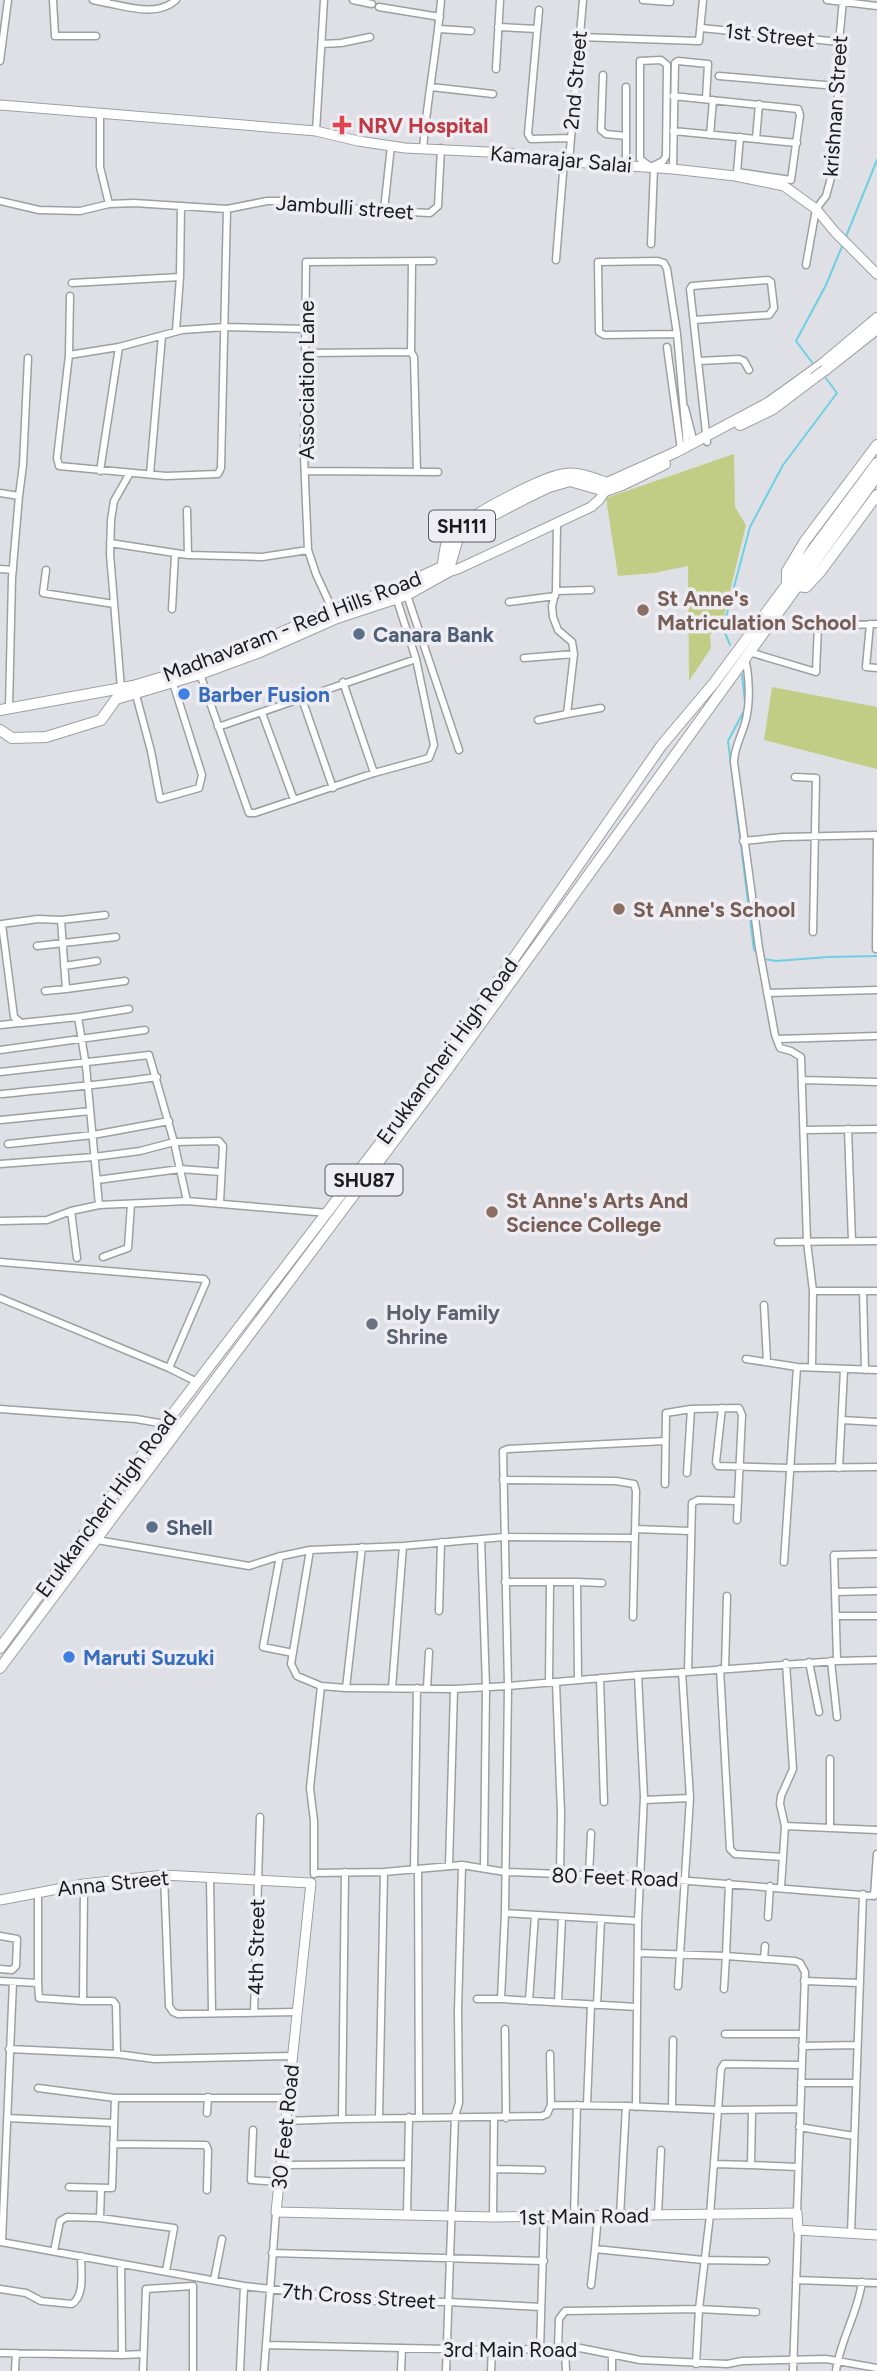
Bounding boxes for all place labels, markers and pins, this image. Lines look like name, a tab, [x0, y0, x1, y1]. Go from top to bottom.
place label: NRV Hospital	[358, 113, 488, 138]
marker: NRV Hospital	[332, 115, 352, 135]
place label: St Anne's Matriculation School	[657, 586, 857, 635]
marker: St Anne's Matriculation School	[635, 602, 651, 618]
place label: Canara Bank	[373, 622, 495, 647]
marker: Canara Bank	[351, 626, 367, 642]
place label: Barber Fusion	[198, 682, 330, 707]
marker: Barber Fusion	[176, 686, 192, 702]
place label: St Anne's School	[633, 897, 795, 922]
marker: St Anne's School	[611, 901, 627, 917]
place label: St Anne's Arts And Science College	[506, 1188, 688, 1237]
marker: St Anne's Arts And Science College	[484, 1204, 500, 1220]
place label: Holy Family Shrine	[386, 1300, 501, 1349]
marker: Holy Family Shrine	[364, 1316, 380, 1332]
place label: Shell	[166, 1515, 213, 1540]
marker: Shell	[144, 1519, 160, 1535]
place label: Maruti Suzuki	[83, 1645, 214, 1670]
marker: Maruti Suzuki	[61, 1649, 77, 1665]

